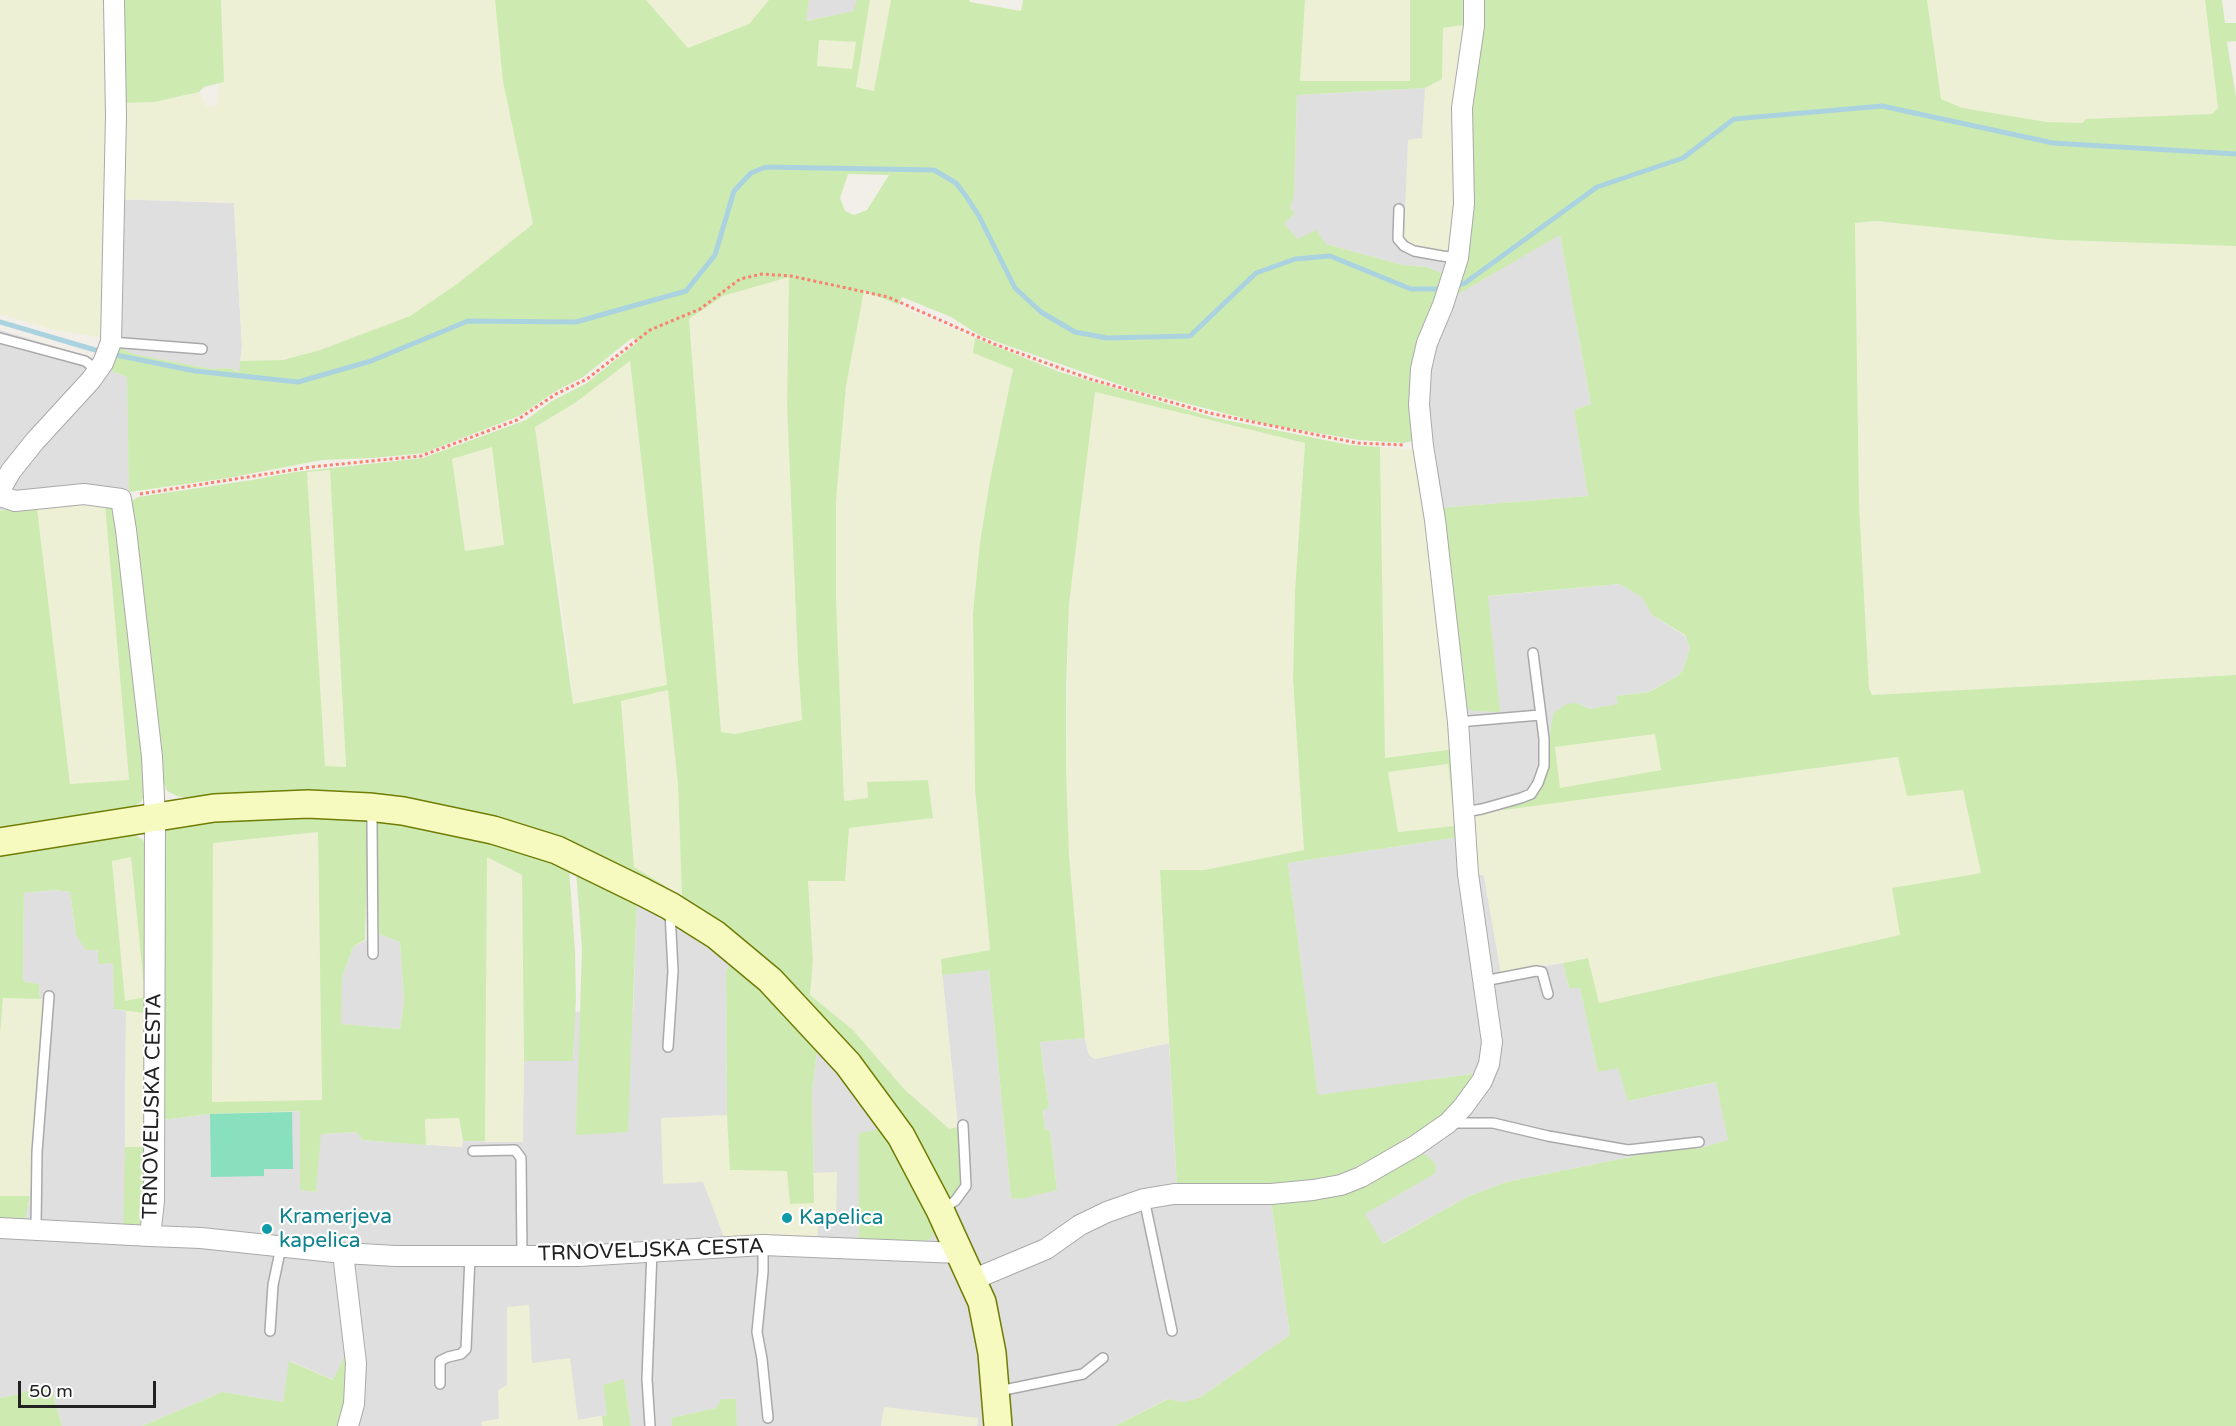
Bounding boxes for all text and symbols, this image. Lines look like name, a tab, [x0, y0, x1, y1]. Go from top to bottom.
street label: TRNOVELJSKA CESTA	[138, 993, 168, 1219]
place label: Kramerjeva kapelica	[279, 1204, 392, 1254]
place label: Kapelica	[799, 1205, 883, 1231]
marker: Kapelica	[780, 1211, 794, 1225]
marker: Kramerjeva kapelica	[260, 1222, 274, 1236]
street label: TRNOVELJSKA CESTA	[538, 1234, 764, 1268]
scale bar	[21, 1369, 159, 1407]
text: 50 m	[29, 1380, 73, 1402]

